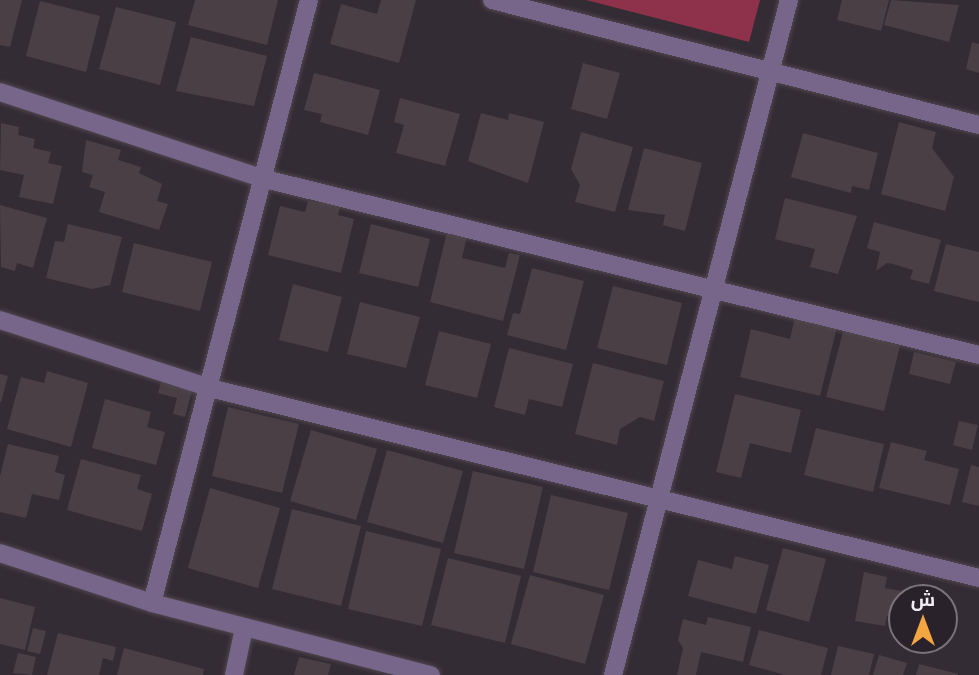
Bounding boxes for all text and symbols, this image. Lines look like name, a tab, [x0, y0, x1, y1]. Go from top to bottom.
north arrow	[888, 584, 958, 654]
text: ش	[911, 587, 935, 613]

